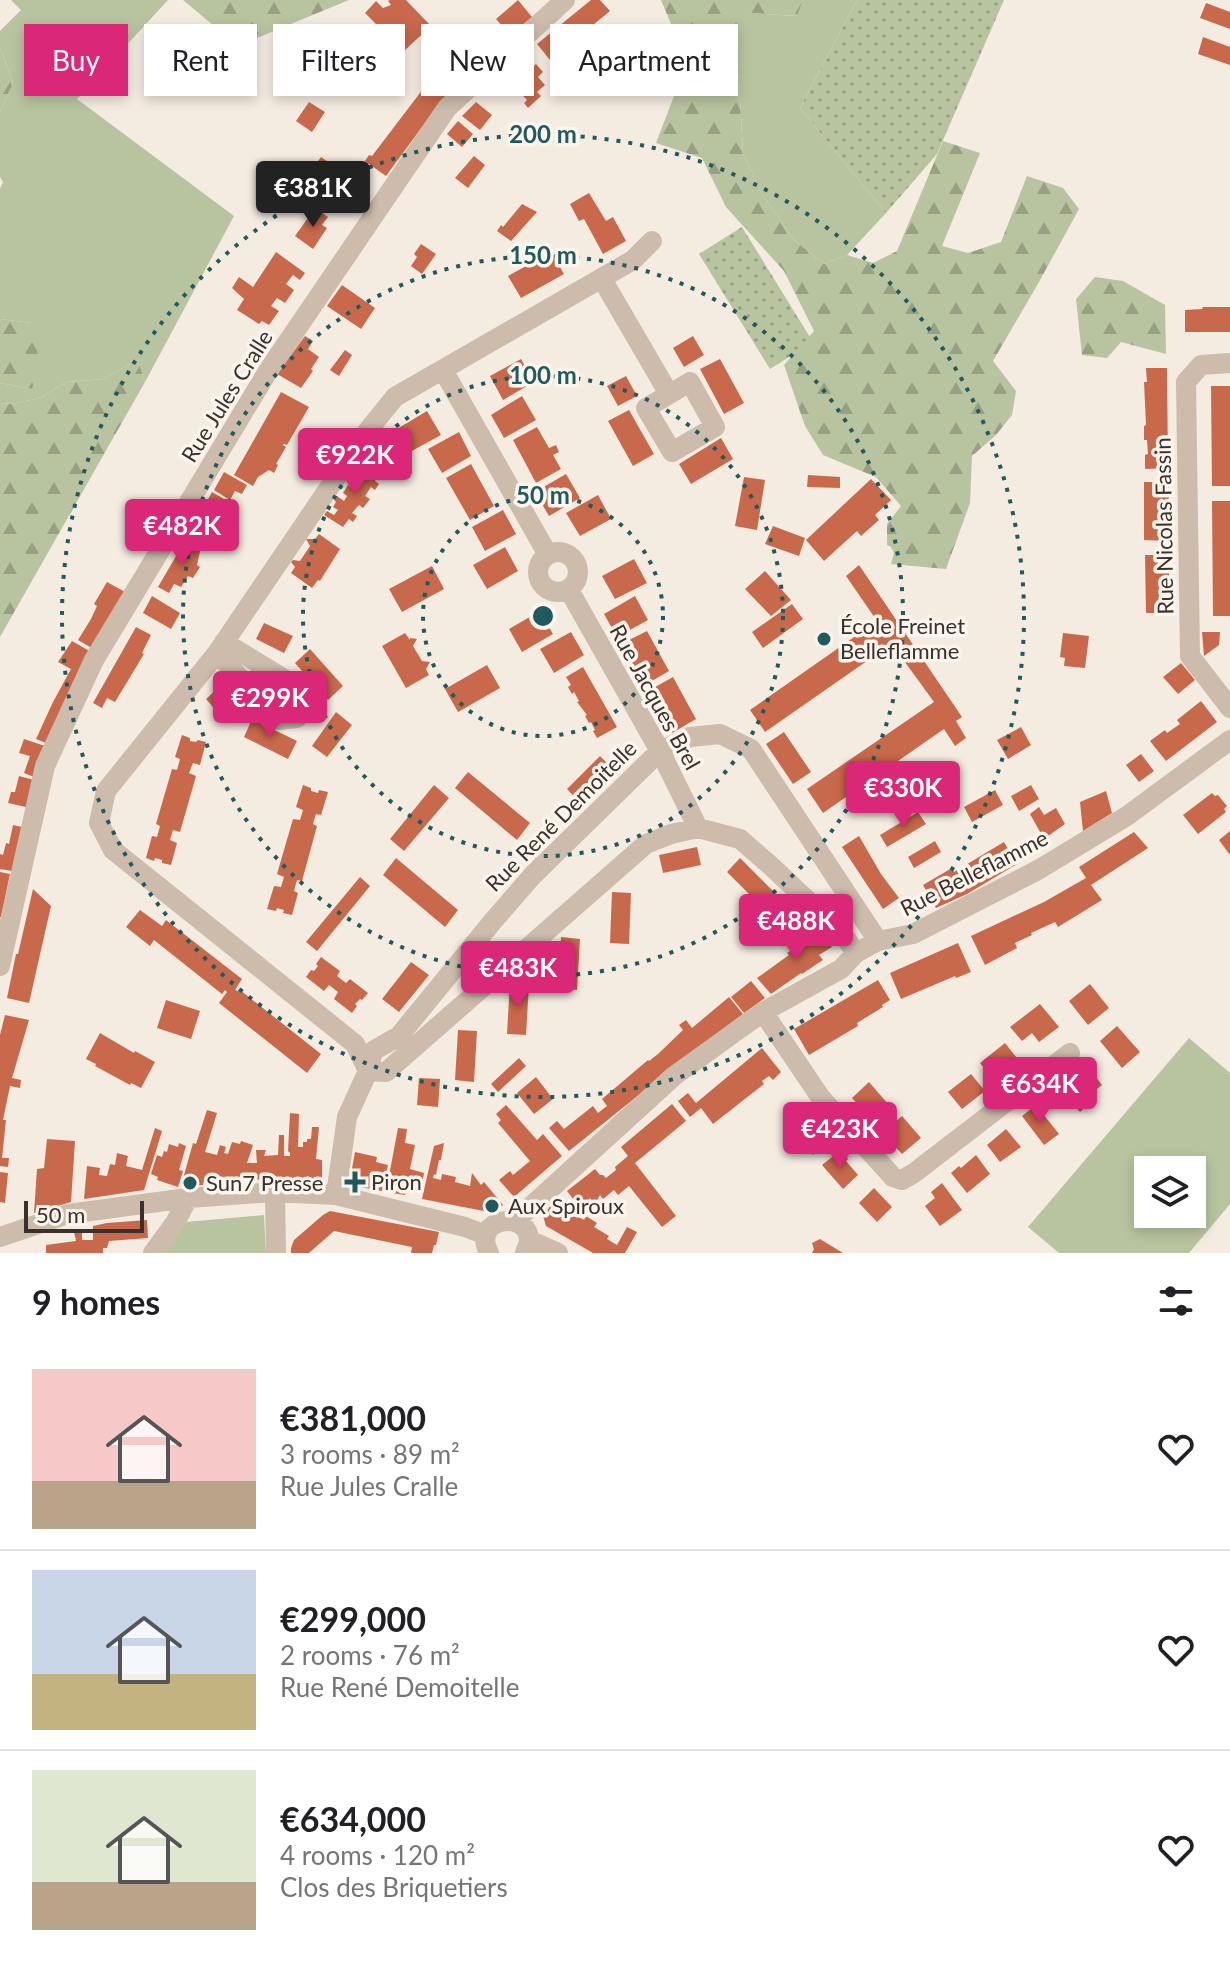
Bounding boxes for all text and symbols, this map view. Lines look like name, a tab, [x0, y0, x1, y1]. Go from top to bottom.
chip: Buy	[24, 24, 128, 96]
chip: Rent	[144, 24, 257, 96]
chip: Filters	[273, 24, 405, 96]
chip: New	[421, 24, 534, 96]
chip: Apartment	[550, 24, 738, 96]
text: 200 m	[509, 119, 577, 148]
pin: €381K	[257, 161, 369, 229]
text: €381K	[274, 171, 352, 203]
text: 150 m	[509, 240, 577, 269]
street label: Rue Jules Cralle	[175, 325, 278, 467]
text: 100 m	[509, 360, 577, 389]
pin: €922K	[299, 428, 411, 496]
street label: Rue Nicolas Fassin	[1148, 437, 1179, 615]
text: €922K	[316, 438, 394, 470]
text: 50 m	[516, 480, 570, 509]
pin: €482K	[126, 499, 238, 567]
text: €482K	[143, 509, 221, 541]
centre of rings	[529, 602, 557, 630]
place label: École Freinet Belleflamme	[840, 612, 965, 664]
street label: Rue Jacques Brel	[604, 619, 707, 774]
marker: École Freinet Belleflamme	[815, 630, 833, 648]
pin: €299K	[214, 671, 326, 739]
text: €299K	[231, 681, 309, 713]
street label: Rue René Demoitelle	[479, 734, 642, 897]
pin: €330K	[847, 761, 959, 829]
text: €330K	[864, 771, 942, 803]
street label: Rue Belleflamme	[895, 824, 1052, 921]
pin: €488K	[740, 894, 852, 962]
text: €488K	[757, 904, 835, 936]
pin: €483K	[462, 941, 574, 1009]
text: €483K	[479, 951, 557, 983]
pin: €634K	[984, 1057, 1096, 1125]
text: €634K	[1001, 1067, 1079, 1099]
pin: €423K	[784, 1102, 896, 1170]
text: €423K	[801, 1112, 879, 1144]
map controls	[1134, 1156, 1206, 1228]
button: layers	[1134, 1156, 1206, 1228]
place label: Piron	[371, 1168, 422, 1195]
place label: Sun7 Presse	[206, 1169, 324, 1196]
marker: Piron	[346, 1173, 364, 1191]
marker: Sun7 Presse	[181, 1174, 199, 1192]
place label: Aux Spiroux	[508, 1192, 624, 1219]
scale bar	[24, 1197, 144, 1233]
marker: Aux Spiroux	[483, 1197, 501, 1215]
text: 50 m	[36, 1201, 85, 1228]
icon: filters	[1154, 1279, 1198, 1323]
text: 9 homes	[32, 1281, 160, 1322]
text: €381,000	[280, 1397, 426, 1438]
icon: home	[96, 1401, 192, 1497]
icon: heart	[1154, 1427, 1198, 1471]
text: 3 rooms · 89 m²	[280, 1438, 460, 1470]
text: Rue Jules Cralle	[280, 1470, 458, 1502]
text: €299,000	[280, 1598, 426, 1639]
icon: home	[96, 1602, 192, 1698]
icon: heart	[1154, 1628, 1198, 1672]
text: 2 rooms · 76 m²	[280, 1639, 460, 1671]
text: Rue René Demoitelle	[280, 1671, 519, 1703]
text: €634,000	[280, 1798, 426, 1839]
icon: home	[96, 1802, 192, 1898]
icon: heart	[1154, 1828, 1198, 1872]
text: 4 rooms · 120 m²	[280, 1839, 475, 1871]
text: Clos des Briquetiers	[280, 1871, 508, 1903]

